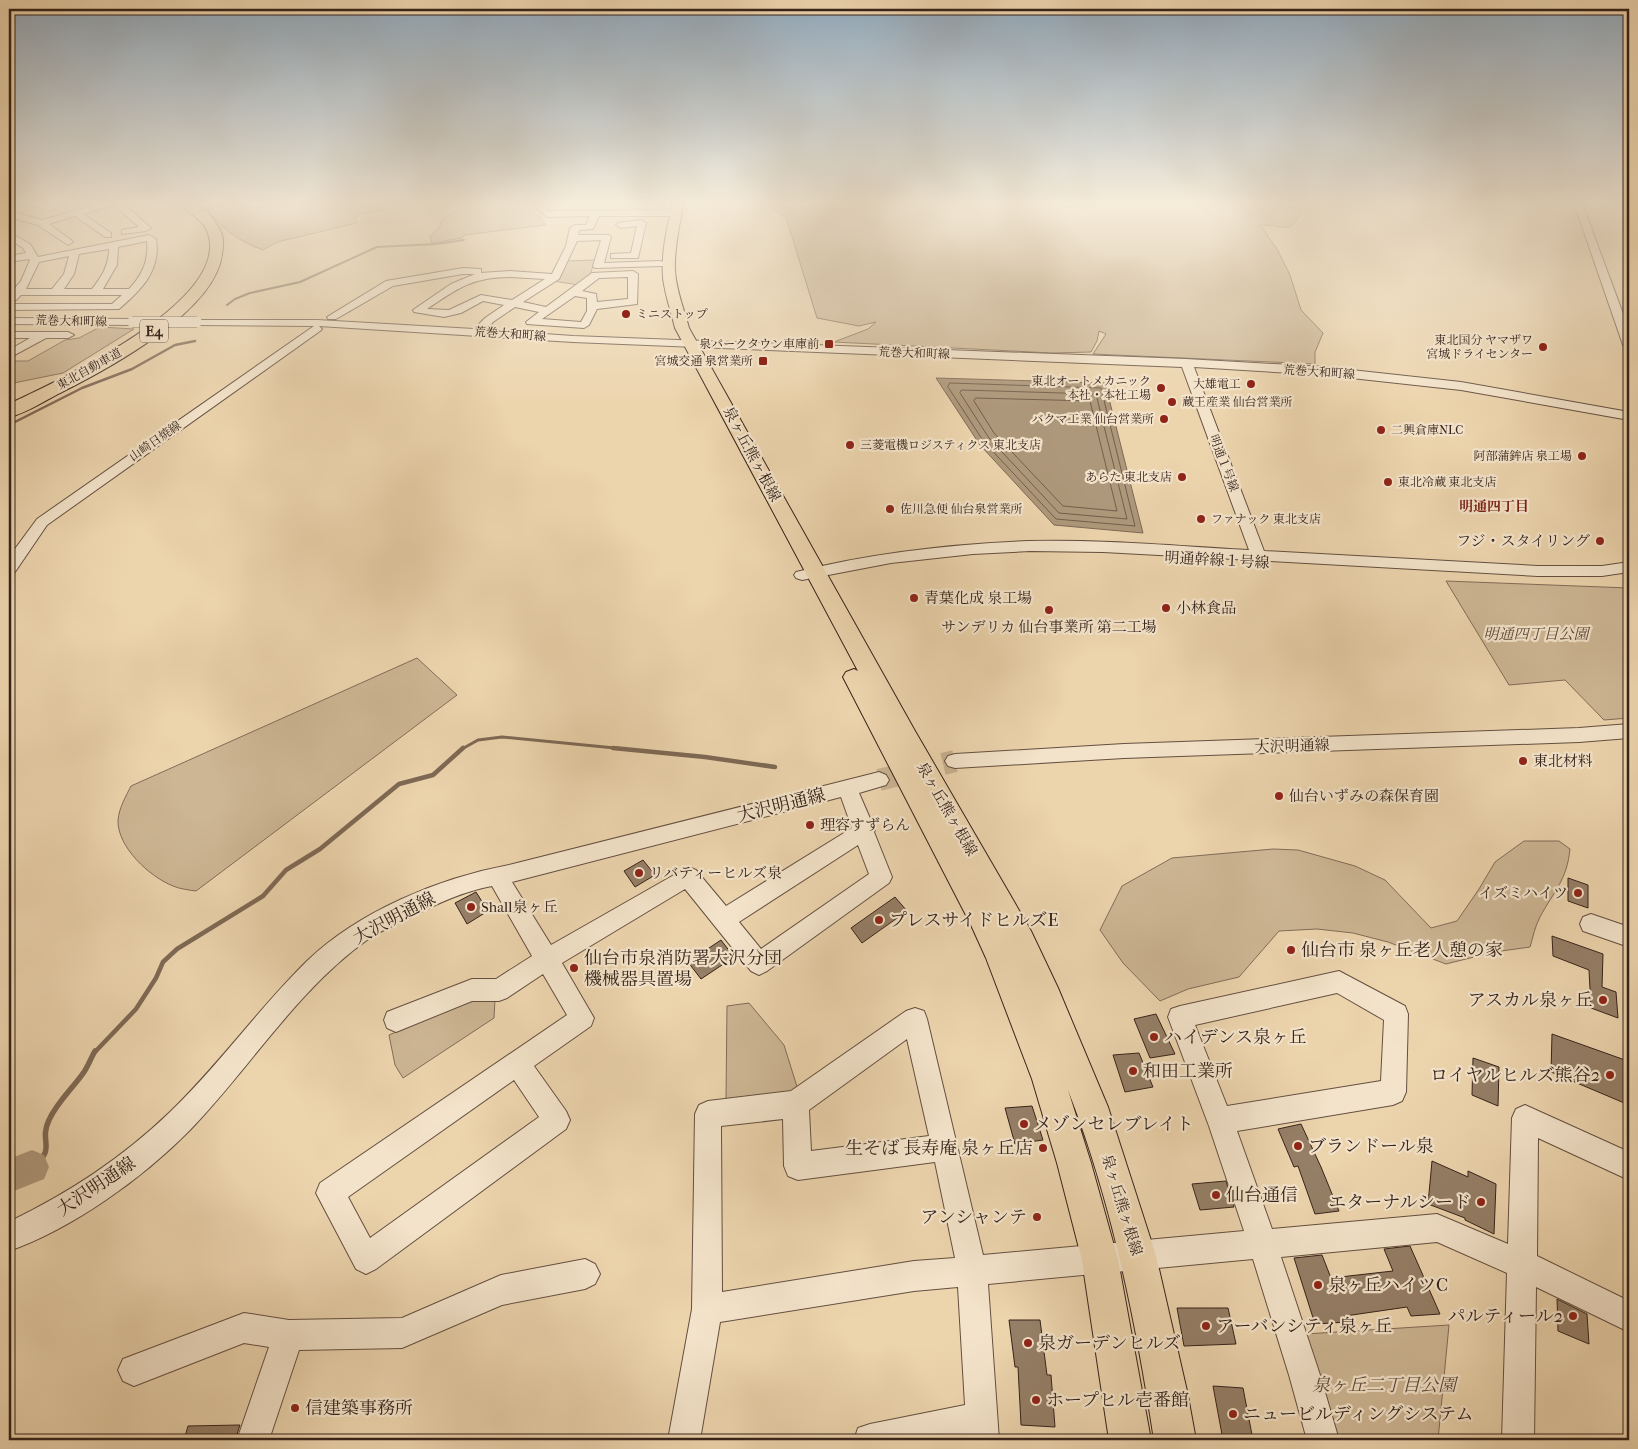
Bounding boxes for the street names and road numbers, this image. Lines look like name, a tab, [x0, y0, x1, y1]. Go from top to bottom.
street label: 荒巻大和町線	[35, 313, 107, 329]
road number: E4	[140, 320, 168, 342]
street label: 荒巻大和町線	[474, 325, 546, 343]
street label: 東北自動車道	[54, 345, 124, 393]
street label: 荒巻大和町線	[878, 345, 950, 361]
street label: 荒巻大和町線	[1283, 363, 1355, 381]
street label: 泉ヶ丘熊ヶ根線	[719, 403, 785, 505]
street label: 山崎日焼線	[126, 418, 184, 464]
street label: 明通１号線	[1207, 432, 1241, 494]
street label: 明通幹線１号線	[1164, 548, 1270, 572]
street label: 大沢明通線	[1254, 736, 1330, 756]
street label: 泉ヶ丘熊ヶ根線	[913, 759, 981, 859]
street label: 大沢明通線	[735, 784, 827, 827]
street label: 大沢明通線	[350, 888, 439, 949]
street label: 泉ヶ丘熊ヶ根線	[1098, 1152, 1146, 1258]
street label: 大沢明通線	[53, 1153, 139, 1220]

